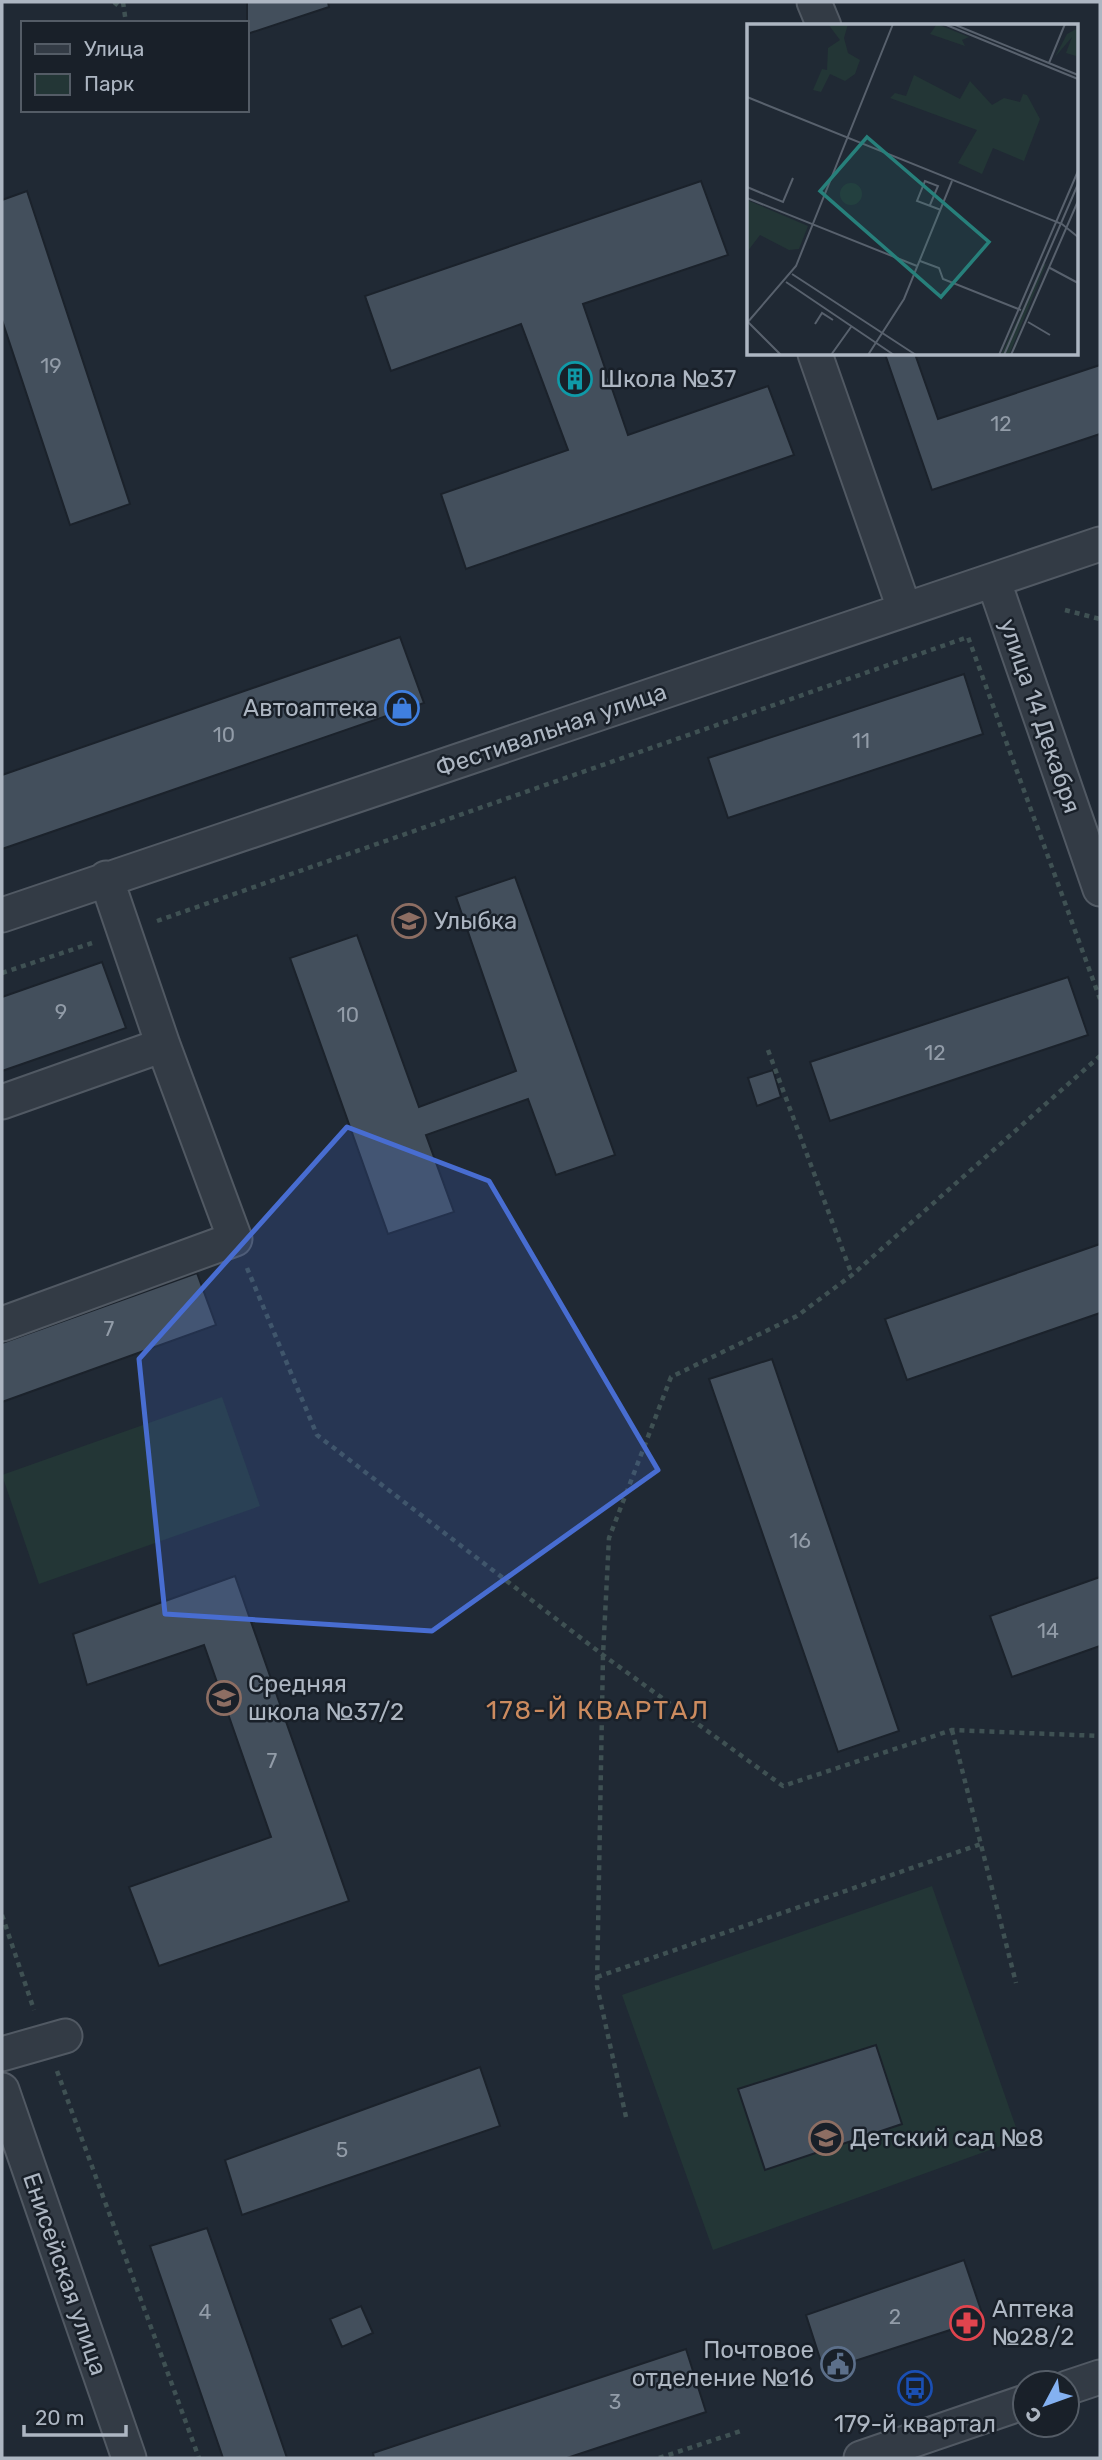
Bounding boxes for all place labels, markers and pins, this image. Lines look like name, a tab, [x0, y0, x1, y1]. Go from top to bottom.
building icon: Школа №37	[556, 360, 594, 398]
place label: Школа №37	[600, 365, 736, 393]
shop icon: Автоаптека	[383, 689, 421, 727]
place label: Автоаптека	[243, 694, 378, 722]
school or university icon: Улыбка	[390, 902, 428, 940]
place label: Улыбка	[434, 907, 517, 935]
place label: Средняя школа №37/2	[248, 1670, 404, 1726]
school or university icon: Средняя школа №37/2	[205, 1679, 243, 1717]
school or university icon: Детский сад №8	[807, 2119, 845, 2157]
place label: Детский сад №8	[850, 2124, 1044, 2152]
place label: Аптека №28/2	[992, 2295, 1074, 2351]
pharmacy icon: Аптека №28/2	[948, 2304, 986, 2342]
place label: Почтовое отделение №16	[632, 2336, 814, 2392]
public building icon: Почтовое отделение №16	[819, 2345, 857, 2383]
bus stop icon: 179-й квартал	[896, 2369, 934, 2407]
place label: 179-й квартал	[834, 2410, 996, 2438]

